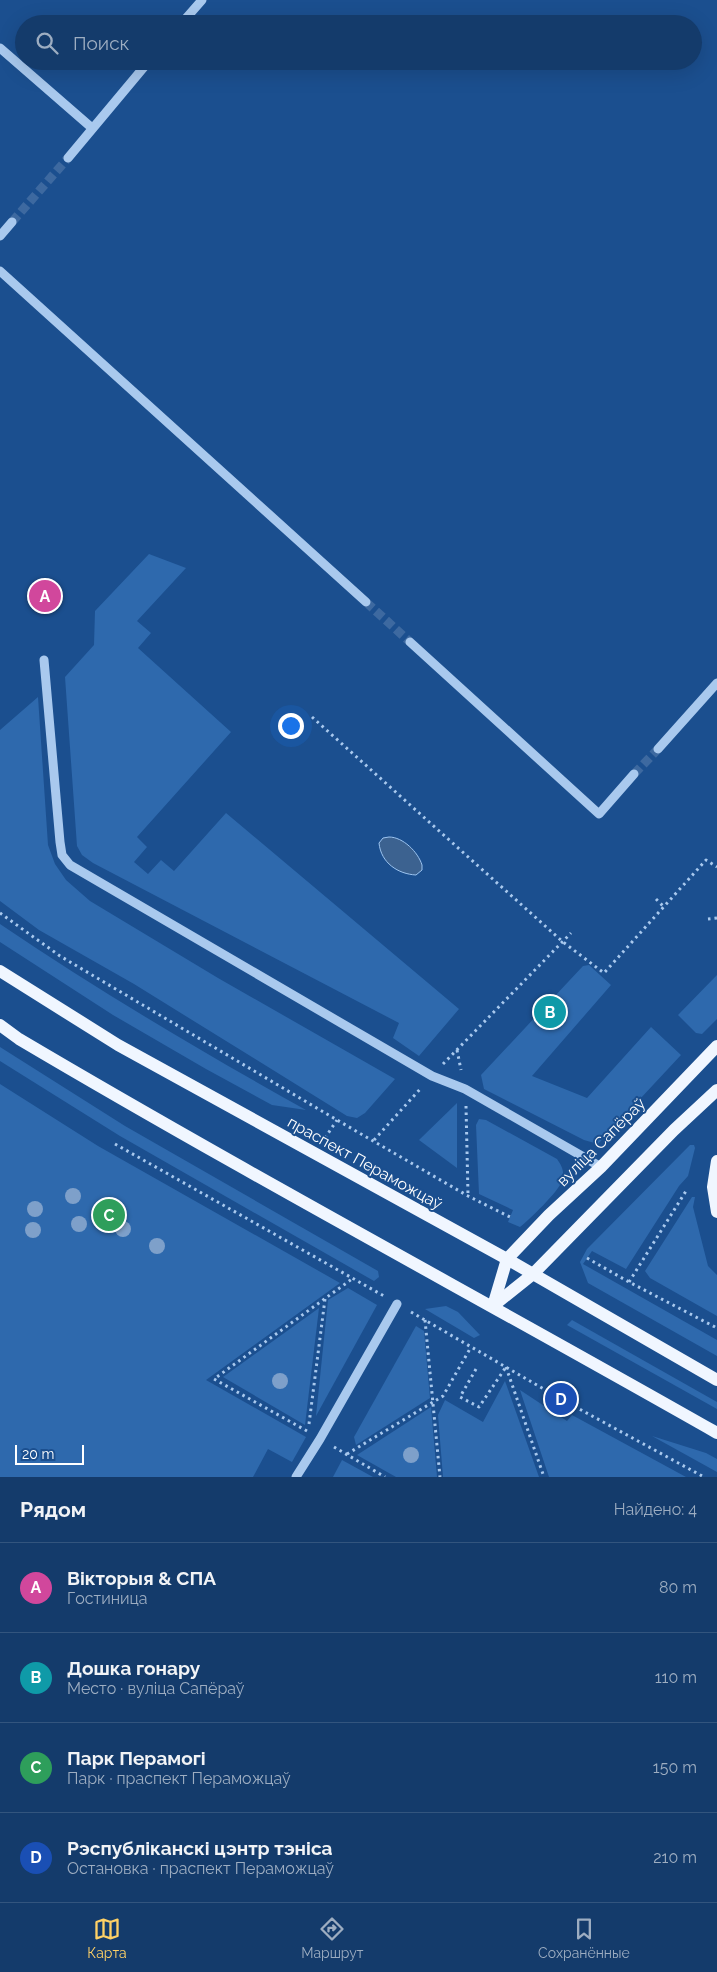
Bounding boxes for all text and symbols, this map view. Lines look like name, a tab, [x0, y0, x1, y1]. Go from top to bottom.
search box	[15, 15, 702, 70]
icon: search	[33, 29, 61, 57]
text: Поиск	[73, 32, 129, 54]
pin: A	[29, 577, 61, 615]
your location	[278, 713, 304, 739]
pin: B	[534, 993, 566, 1031]
street label: вуліца Сапёраў	[553, 1094, 649, 1190]
street label: праспект Пераможцаў	[284, 1112, 446, 1214]
pin: C	[93, 1196, 125, 1234]
pin: D	[545, 1380, 577, 1418]
scale bar	[15, 1442, 84, 1465]
text: 20 m	[22, 1446, 54, 1462]
text: Рядом	[20, 1497, 86, 1522]
text: Найдено: 4	[614, 1500, 697, 1519]
text: Вікторыя & СПА	[67, 1567, 216, 1589]
text: A	[31, 1578, 41, 1597]
text: 80 m	[659, 1578, 697, 1597]
text: Гостиница	[67, 1589, 148, 1608]
text: Дошка гонару	[67, 1657, 200, 1679]
text: B	[31, 1668, 41, 1687]
text: 110 m	[655, 1668, 697, 1687]
text: Место · вуліца Сапёраў	[67, 1679, 245, 1698]
text: Парк Перамогі	[67, 1747, 206, 1769]
text: C	[31, 1758, 41, 1777]
text: 150 m	[653, 1758, 697, 1777]
text: Парк · праспект Пераможцаў	[67, 1769, 291, 1788]
text: Рэспубліканскі цэнтр тэніса	[67, 1837, 333, 1859]
text: D	[30, 1848, 42, 1867]
text: 210 m	[653, 1848, 697, 1867]
text: Остановка · праспект Пераможцаў	[67, 1859, 334, 1878]
tab: Карта	[87, 1915, 127, 1961]
tab: Маршрут	[301, 1915, 364, 1961]
tab: Сохранённые	[538, 1915, 630, 1961]

